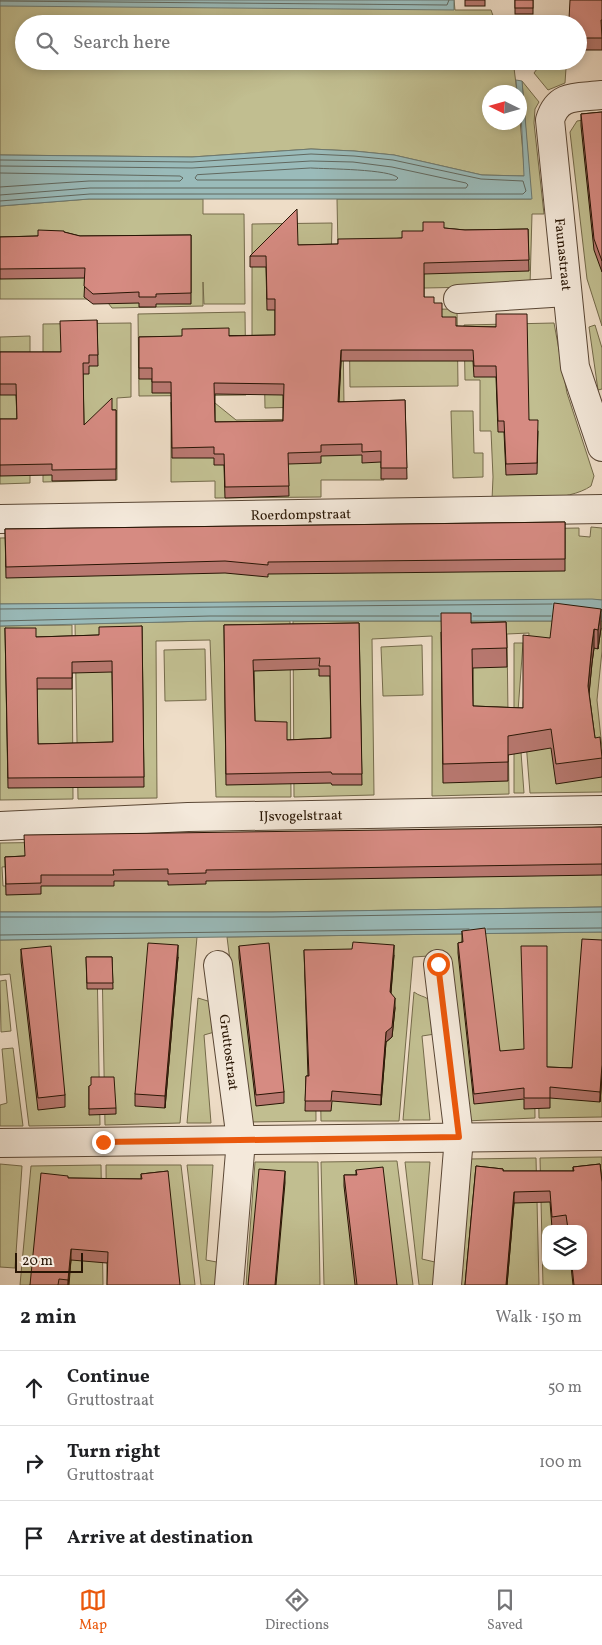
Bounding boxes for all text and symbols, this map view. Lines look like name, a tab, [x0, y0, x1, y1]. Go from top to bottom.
search box	[15, 15, 587, 70]
icon: search	[33, 29, 61, 57]
text: Search here	[73, 30, 170, 56]
north arrow	[482, 85, 527, 130]
street label: Faunastraat	[549, 217, 575, 292]
street label: Roerdompstraat	[251, 505, 351, 526]
street label: IJsvogelstraat	[259, 806, 343, 827]
route start	[427, 953, 450, 976]
street label: Gruttostraat	[214, 1013, 242, 1092]
route end	[92, 1131, 115, 1154]
map controls	[542, 1225, 587, 1270]
button: layers	[542, 1225, 587, 1270]
scale bar	[15, 1250, 82, 1273]
text: 20 m	[22, 1252, 53, 1271]
text: 2 min	[20, 1303, 77, 1332]
text: Walk · 150 m	[496, 1307, 582, 1329]
text: Continue	[67, 1364, 150, 1390]
icon: ahead	[20, 1374, 48, 1402]
text: 50 m	[548, 1377, 582, 1399]
text: Gruttostraat	[67, 1390, 154, 1412]
text: Turn right	[67, 1439, 160, 1465]
icon: right	[20, 1449, 48, 1477]
text: 100 m	[539, 1452, 582, 1474]
text: Gruttostraat	[67, 1465, 154, 1487]
icon: arrive	[20, 1524, 48, 1552]
text: Arrive at destination	[67, 1525, 253, 1551]
tab: Map	[79, 1586, 107, 1635]
tab: Directions	[265, 1586, 329, 1635]
tab: Saved	[487, 1586, 523, 1635]

